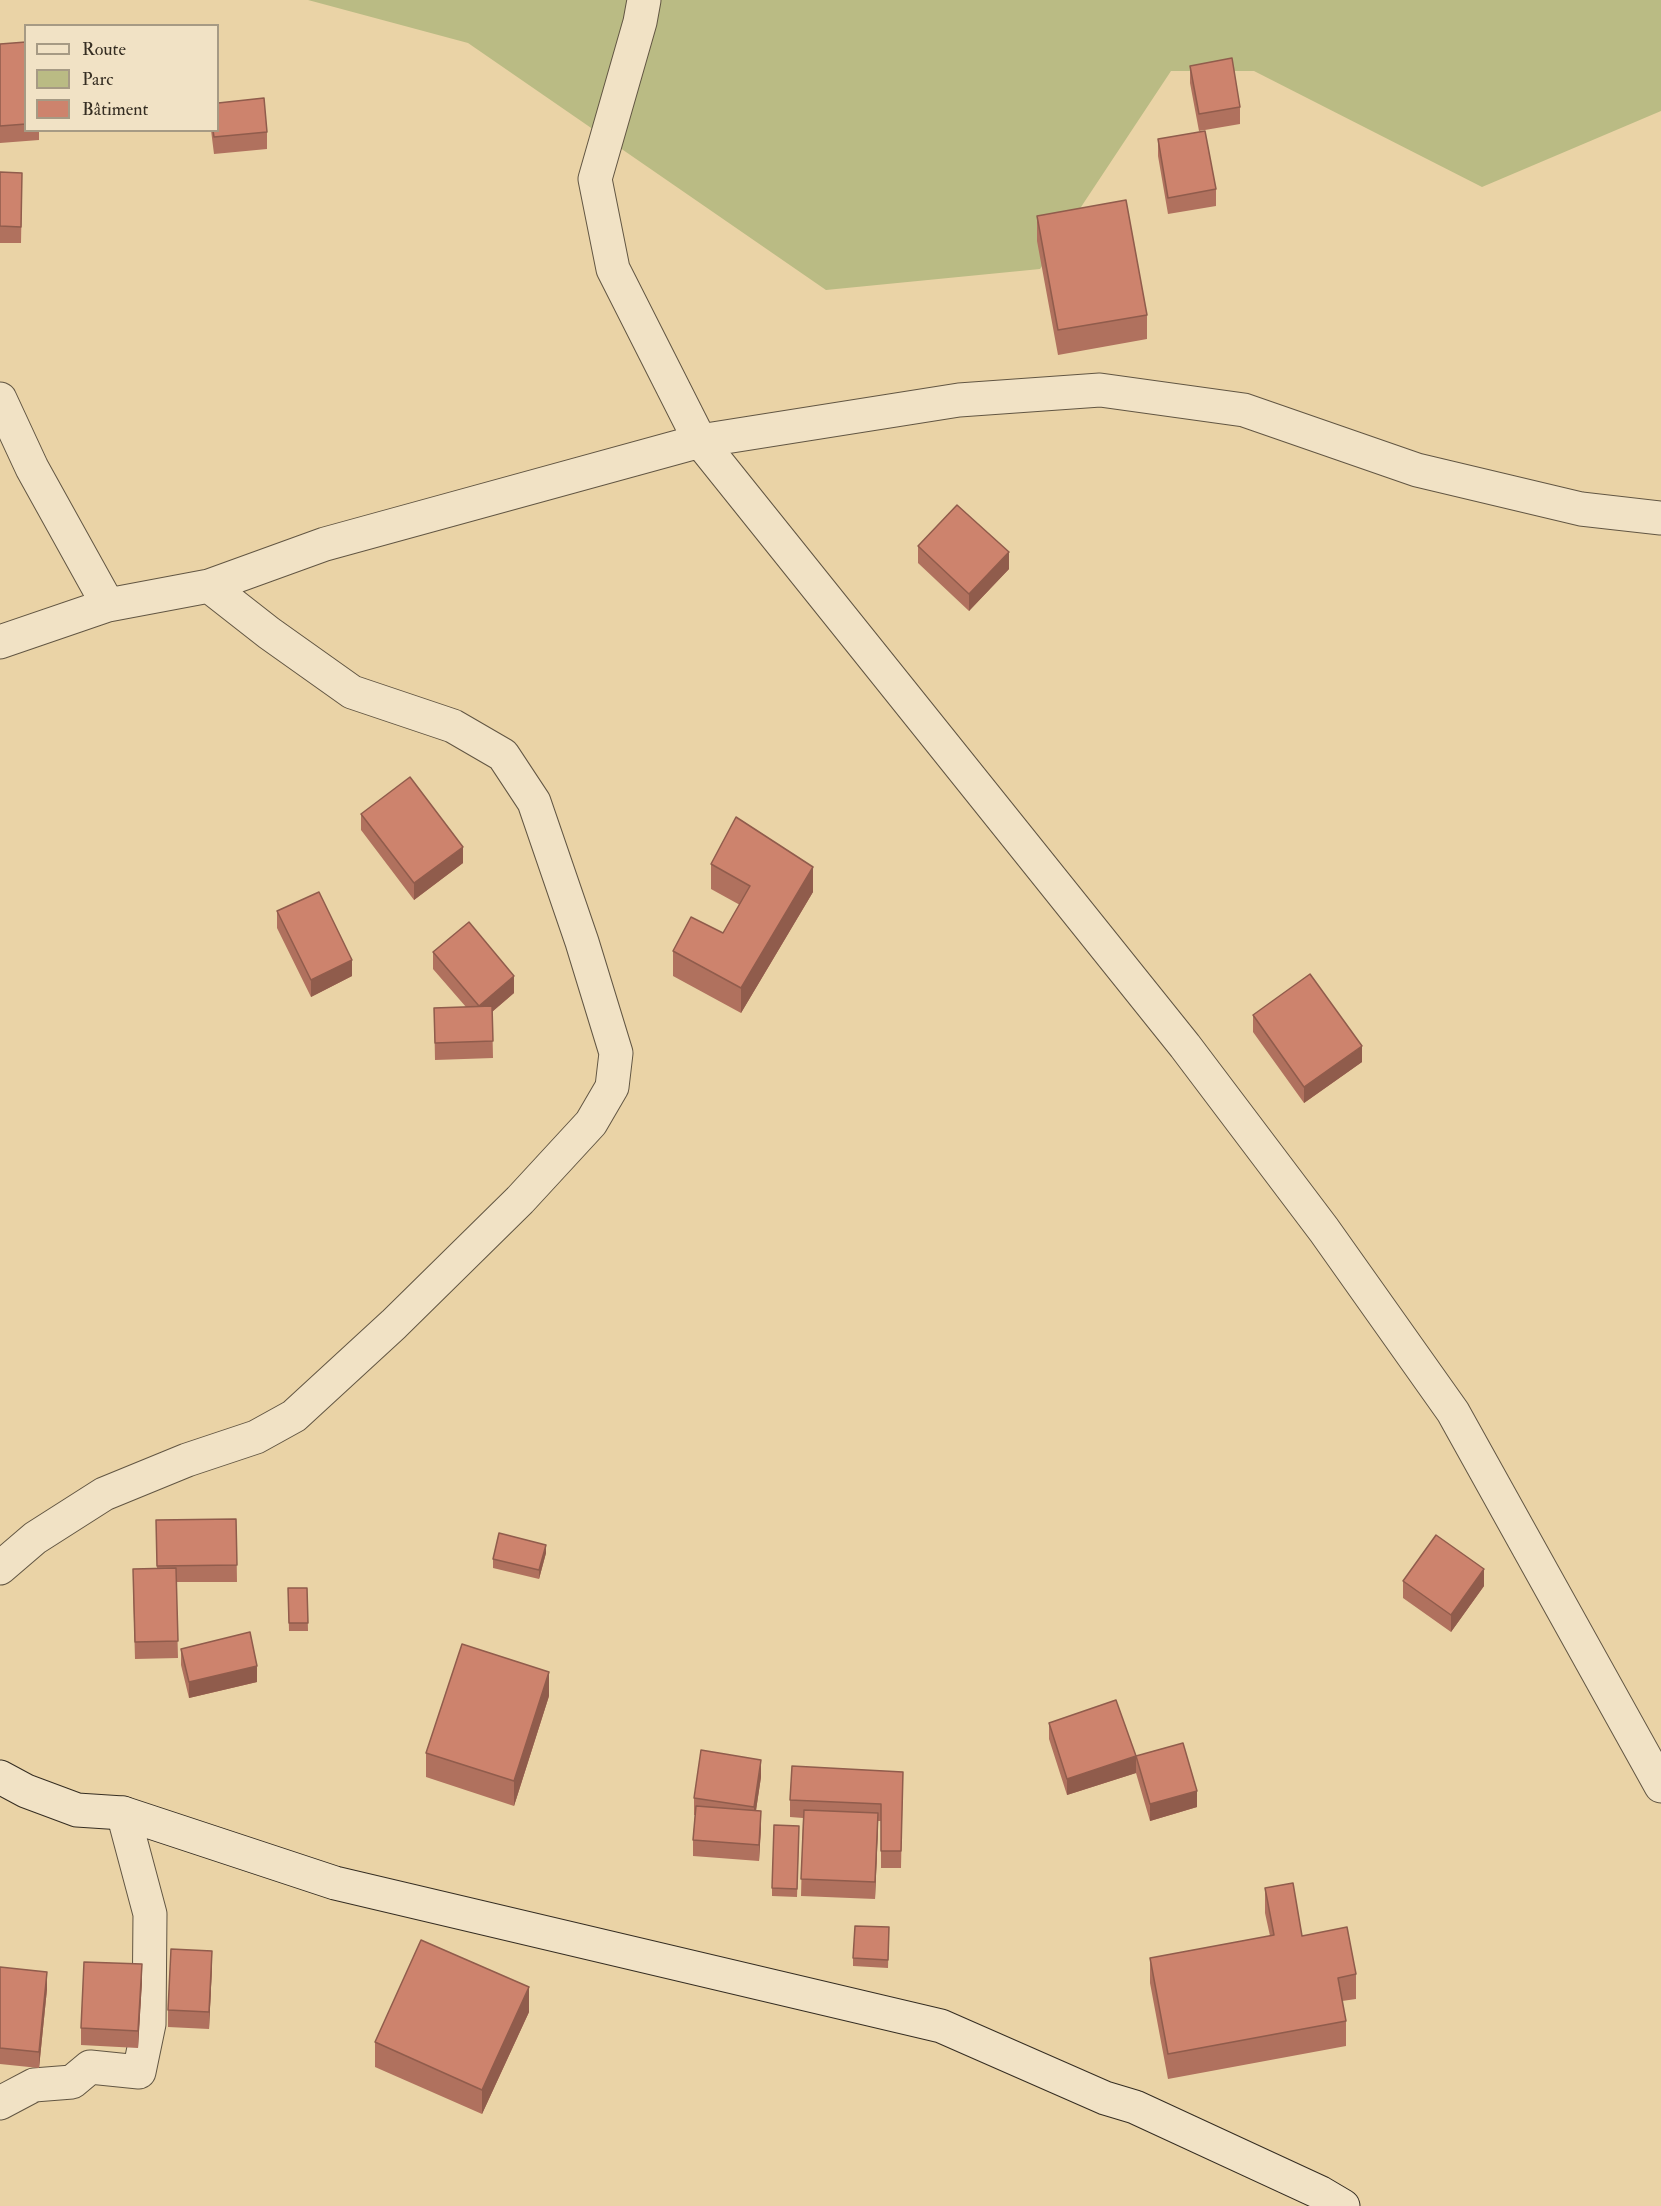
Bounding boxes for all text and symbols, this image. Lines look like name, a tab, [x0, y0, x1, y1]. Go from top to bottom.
legend	[24, 24, 219, 132]
text: Route	[82, 38, 126, 61]
text: Parc	[82, 68, 113, 91]
text: Bâtiment	[82, 98, 148, 121]

